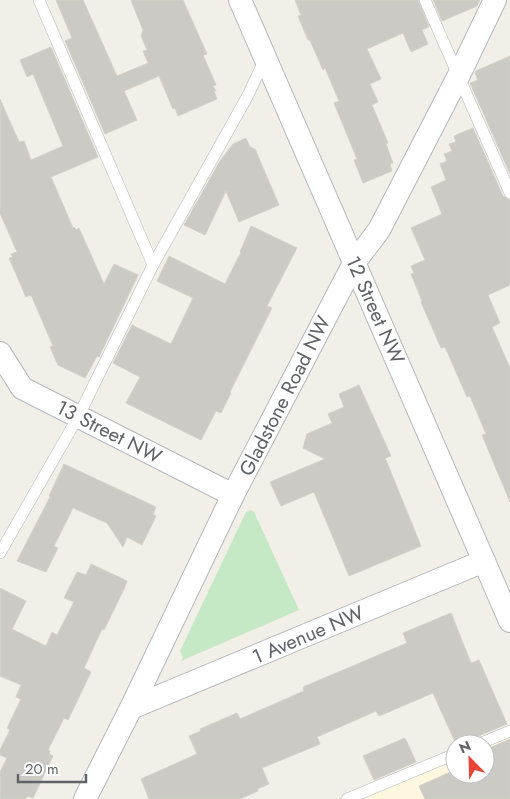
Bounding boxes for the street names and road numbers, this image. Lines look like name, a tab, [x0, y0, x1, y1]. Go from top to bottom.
street label: 12 Street NW	[338, 251, 412, 369]
street label: Gladstone Road NW	[232, 311, 338, 481]
street label: 13 Street NW	[51, 393, 167, 471]
street label: 1 Avenue NW	[248, 598, 368, 672]

